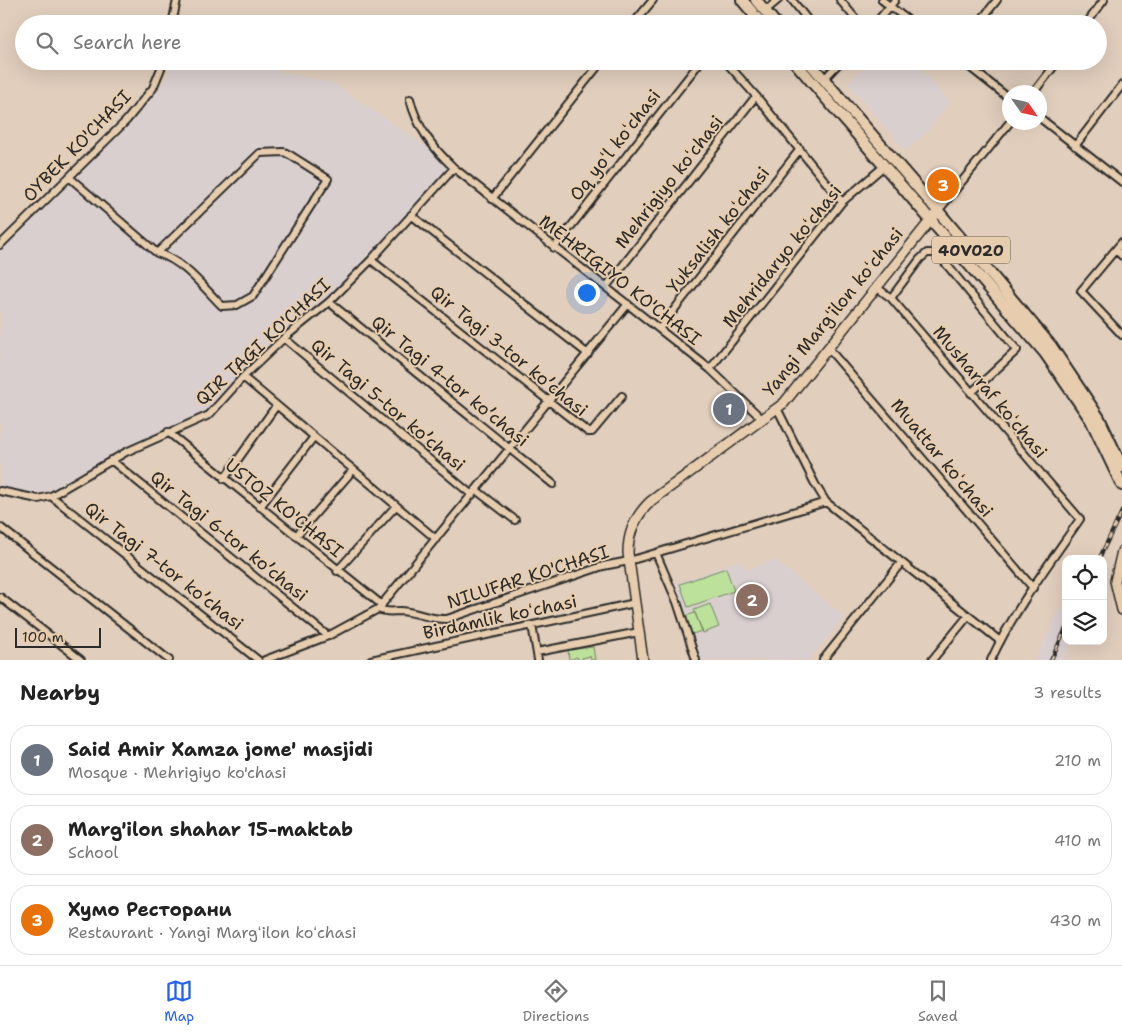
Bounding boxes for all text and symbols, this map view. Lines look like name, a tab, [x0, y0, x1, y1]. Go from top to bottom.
search box	[15, 15, 1107, 70]
icon: search	[33, 29, 61, 57]
text: Search here	[73, 30, 182, 55]
street label: Oq yoʻl koʻchasi	[564, 84, 666, 206]
street label: OYBEK KO'CHASI	[17, 85, 137, 207]
north arrow	[1002, 85, 1047, 130]
street label: Mehrigiyo koʻchasi	[609, 111, 729, 253]
street label: Yuksalish koʻchasi	[661, 162, 775, 298]
pin: 3	[927, 166, 959, 204]
street label: Mehridaryo koʻchasi	[717, 180, 847, 332]
street label: MEHRIGIYO KO'CHASI	[534, 209, 706, 351]
street label: Yangi Margʻilon koʻchasi	[757, 222, 909, 402]
road number: 40V020	[932, 236, 1010, 264]
street label: QIR TAGI KO'CHASI	[190, 273, 336, 411]
street label: Qir Tagi 3-tor koʼchasi	[425, 280, 593, 422]
your location	[574, 280, 600, 306]
street label: Qir Tagi 4-tor koʼchasi	[366, 310, 534, 452]
street label: Musharraf koʻchasi	[927, 321, 1053, 463]
street label: Qir Tagi 5-tor koʼchasi	[306, 333, 470, 477]
pin: 1	[713, 390, 745, 428]
street label: Muattar koʻchasi	[885, 394, 999, 522]
street label: USTOZ KO'CHASI	[220, 453, 348, 563]
street label: Qir Tagi 6-tor koʼchasi	[145, 465, 313, 607]
street label: Qir Tagi 7-tor koʼchasi	[80, 496, 248, 636]
street label: NILUFAR KO'CHASI	[444, 539, 612, 615]
map controls	[1062, 555, 1107, 645]
button: locate	[1062, 555, 1107, 600]
pin: 2	[736, 581, 768, 619]
street label: Birdamlik koʻchasi	[421, 589, 579, 645]
button: layers	[1062, 600, 1107, 645]
scale bar	[15, 625, 101, 648]
text: 100 m	[22, 628, 64, 646]
text: Nearby	[20, 679, 100, 707]
text: 3 results	[1033, 682, 1102, 703]
text: Said Amir Xamza jome' masjidi	[68, 737, 373, 762]
text: 1	[33, 750, 41, 771]
text: 210 m	[1054, 750, 1101, 771]
text: Mosque · Mehrigiyo ko'chasi	[68, 762, 287, 783]
text: Marg'ilon shahar 15-maktab	[68, 817, 353, 842]
text: 2	[31, 830, 43, 851]
text: 410 m	[1054, 830, 1101, 851]
text: School	[68, 842, 118, 863]
text: Хумо Ресторани	[68, 897, 232, 922]
text: 3	[31, 910, 43, 931]
text: 430 m	[1050, 910, 1101, 931]
text: Restaurant · Yangi Margʻilon koʻchasi	[68, 922, 357, 943]
tab: Map	[164, 977, 194, 1025]
tab: Directions	[523, 977, 590, 1025]
tab: Saved	[918, 977, 958, 1025]

